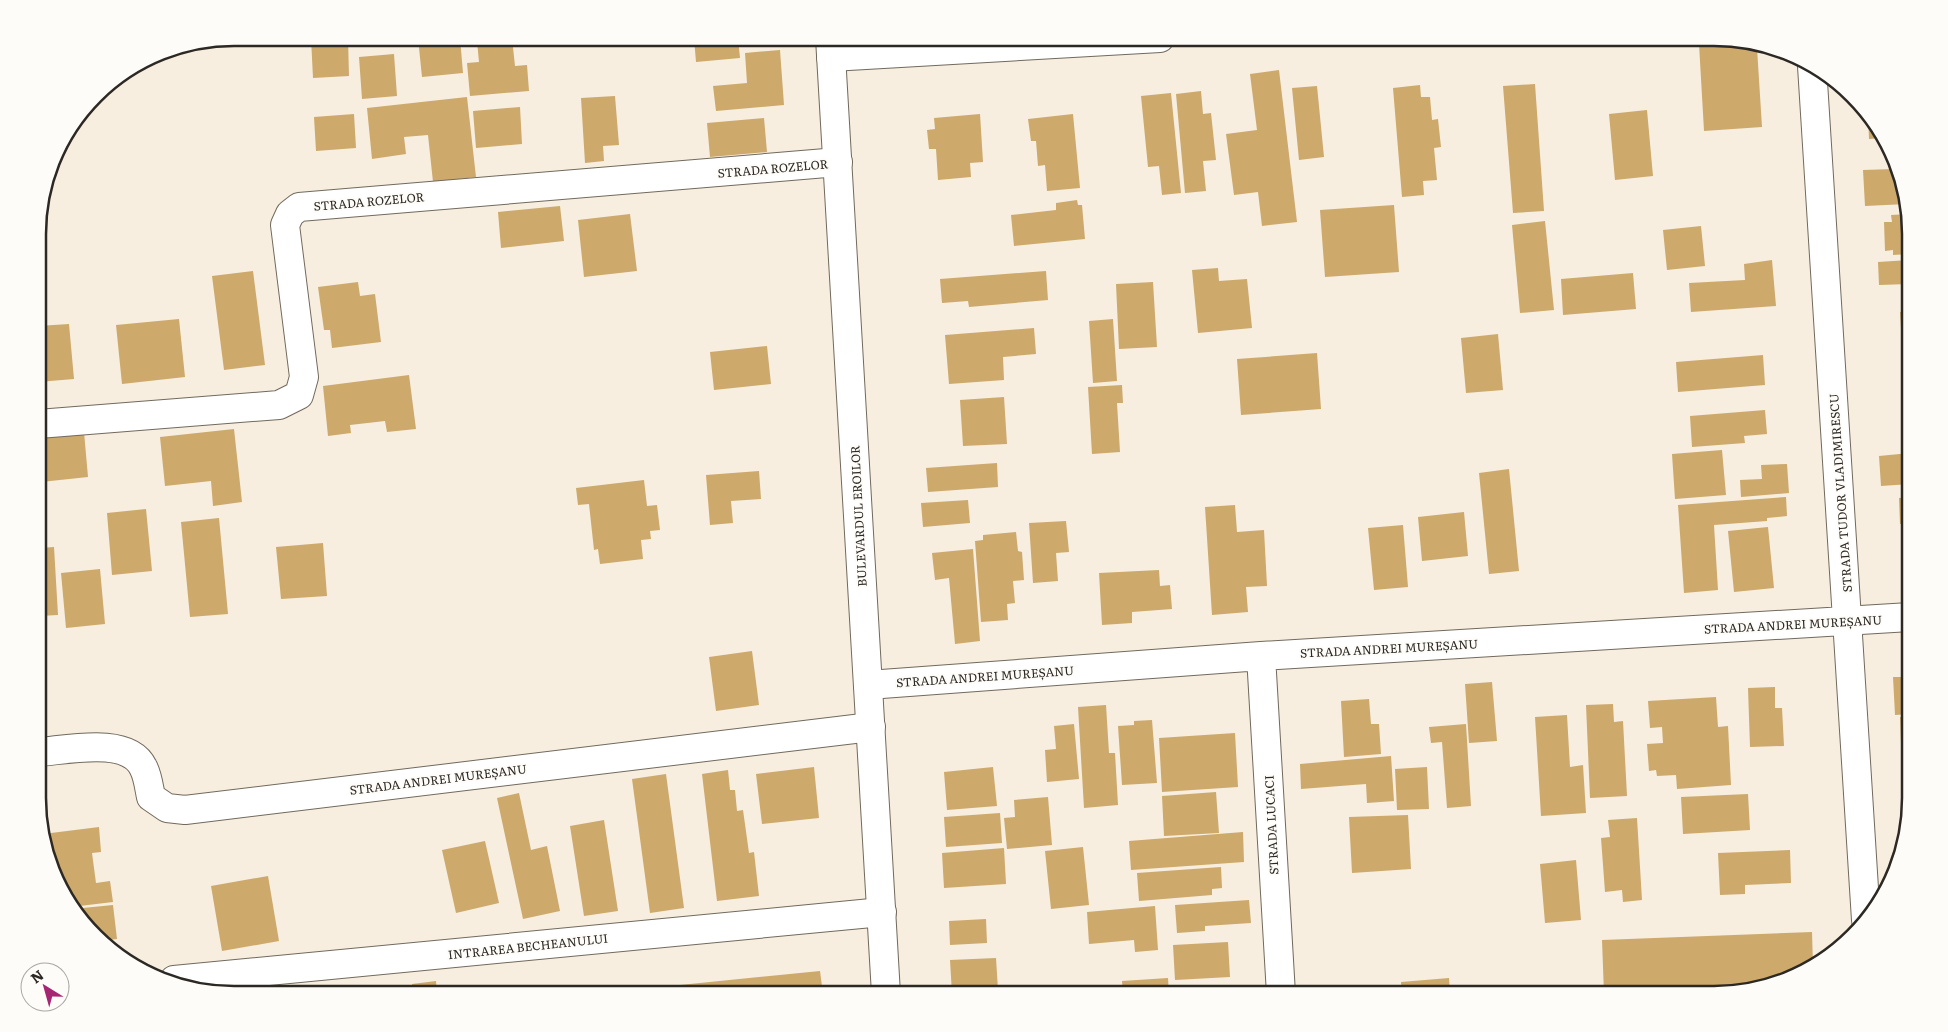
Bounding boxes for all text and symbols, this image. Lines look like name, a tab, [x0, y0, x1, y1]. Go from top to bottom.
street label: STRADA ROZELOR	[717, 154, 829, 182]
street label: STRADA ROZELOR	[313, 187, 425, 215]
street label: STRADA TUDOR VLADIMIRESCU	[1824, 393, 1856, 593]
street label: BULEVARDUL EROILOR	[845, 444, 871, 587]
street label: STRADA ANDREI MUREȘANU	[1704, 610, 1883, 638]
street label: STRADA ANDREI MUREȘANU	[1300, 634, 1479, 662]
street label: STRADA ANDREI MUREȘANU	[895, 661, 1075, 691]
street label: STRADA ANDREI MUREȘANU	[348, 759, 528, 799]
street label: STRADA LUCACI	[1259, 775, 1283, 875]
street label: INTRAREA BECHEANULUI	[447, 929, 609, 963]
north arrow	[20, 962, 70, 1012]
text: N	[26, 964, 47, 987]

